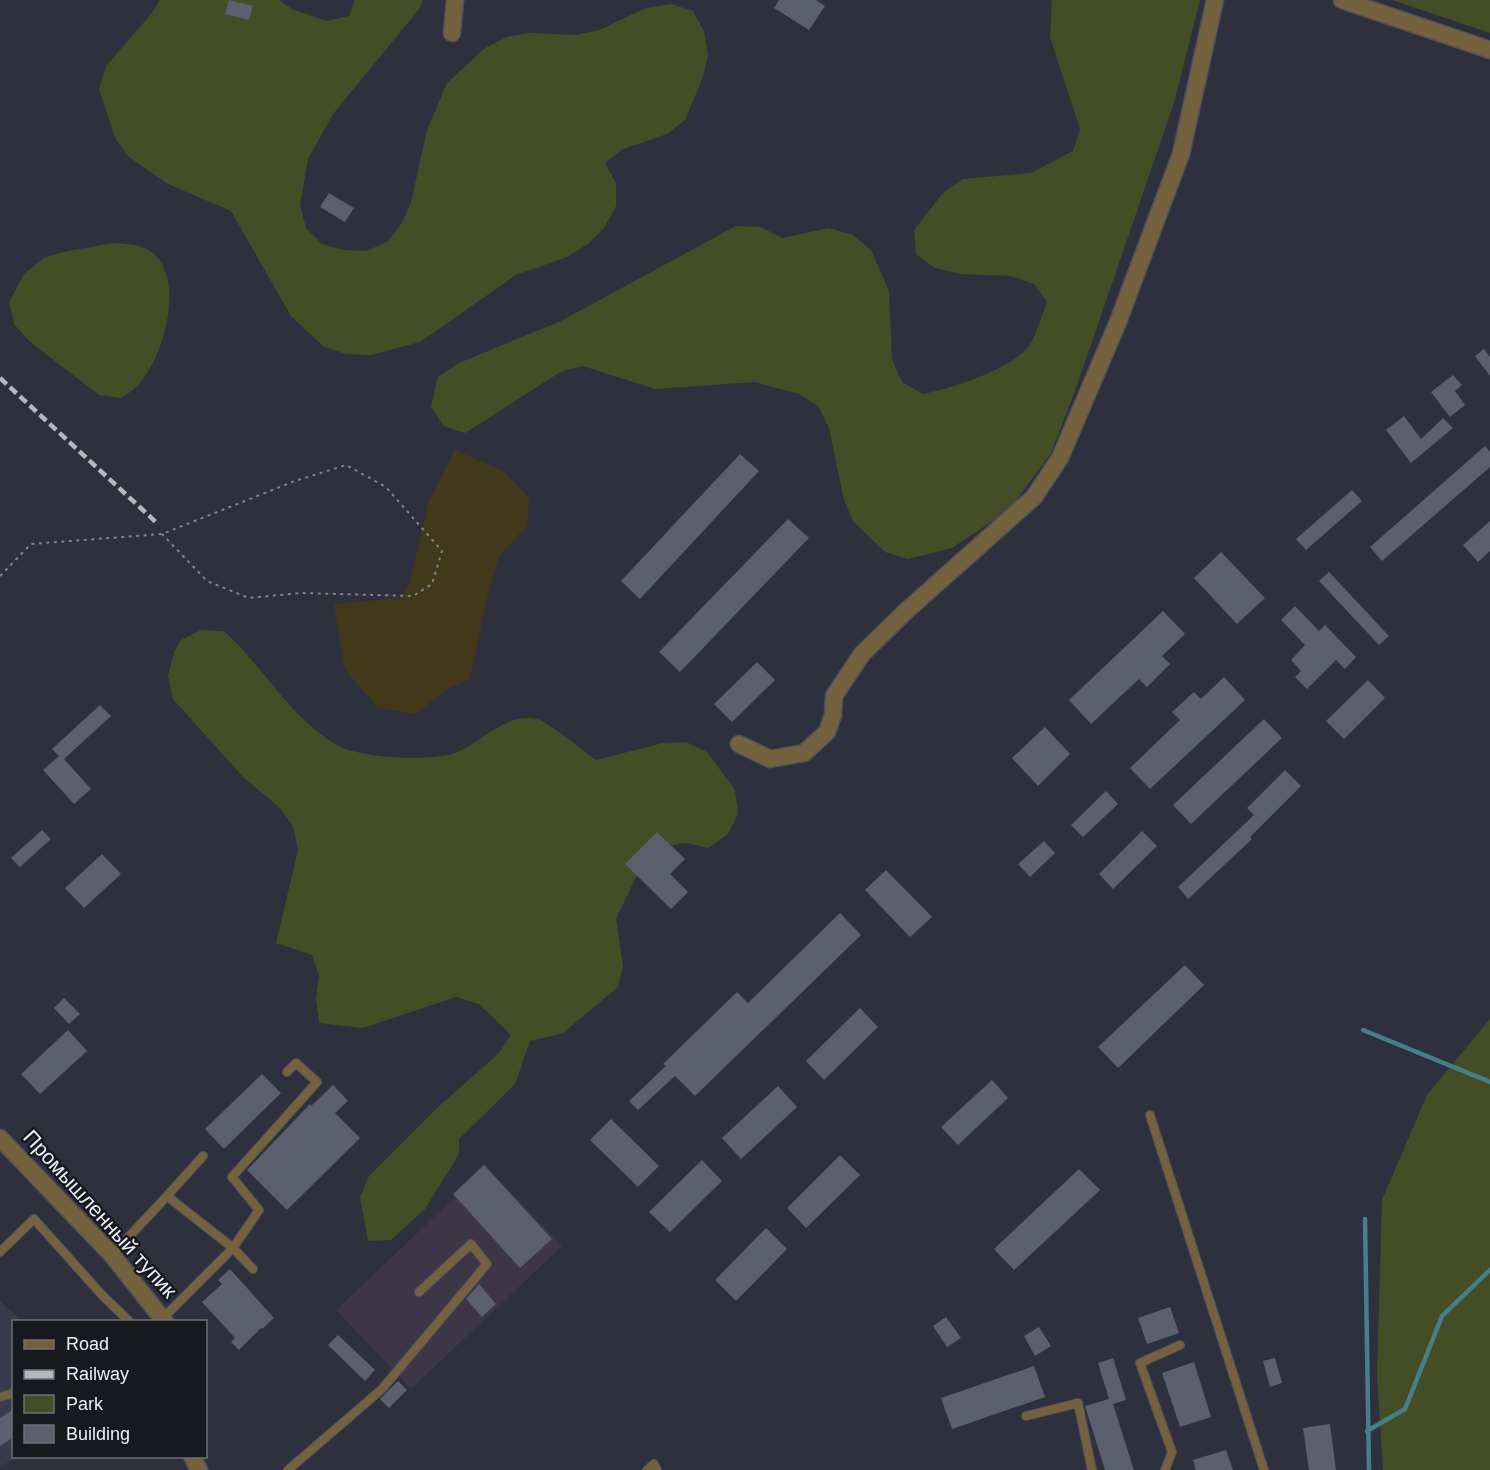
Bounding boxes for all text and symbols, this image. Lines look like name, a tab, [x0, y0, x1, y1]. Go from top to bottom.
street label: Промышленный тупик	[19, 1125, 182, 1303]
legend	[12, 1320, 207, 1458]
text: Road	[66, 1334, 109, 1354]
text: Railway	[66, 1364, 129, 1384]
text: Park	[66, 1394, 104, 1414]
text: Building	[66, 1424, 130, 1444]

